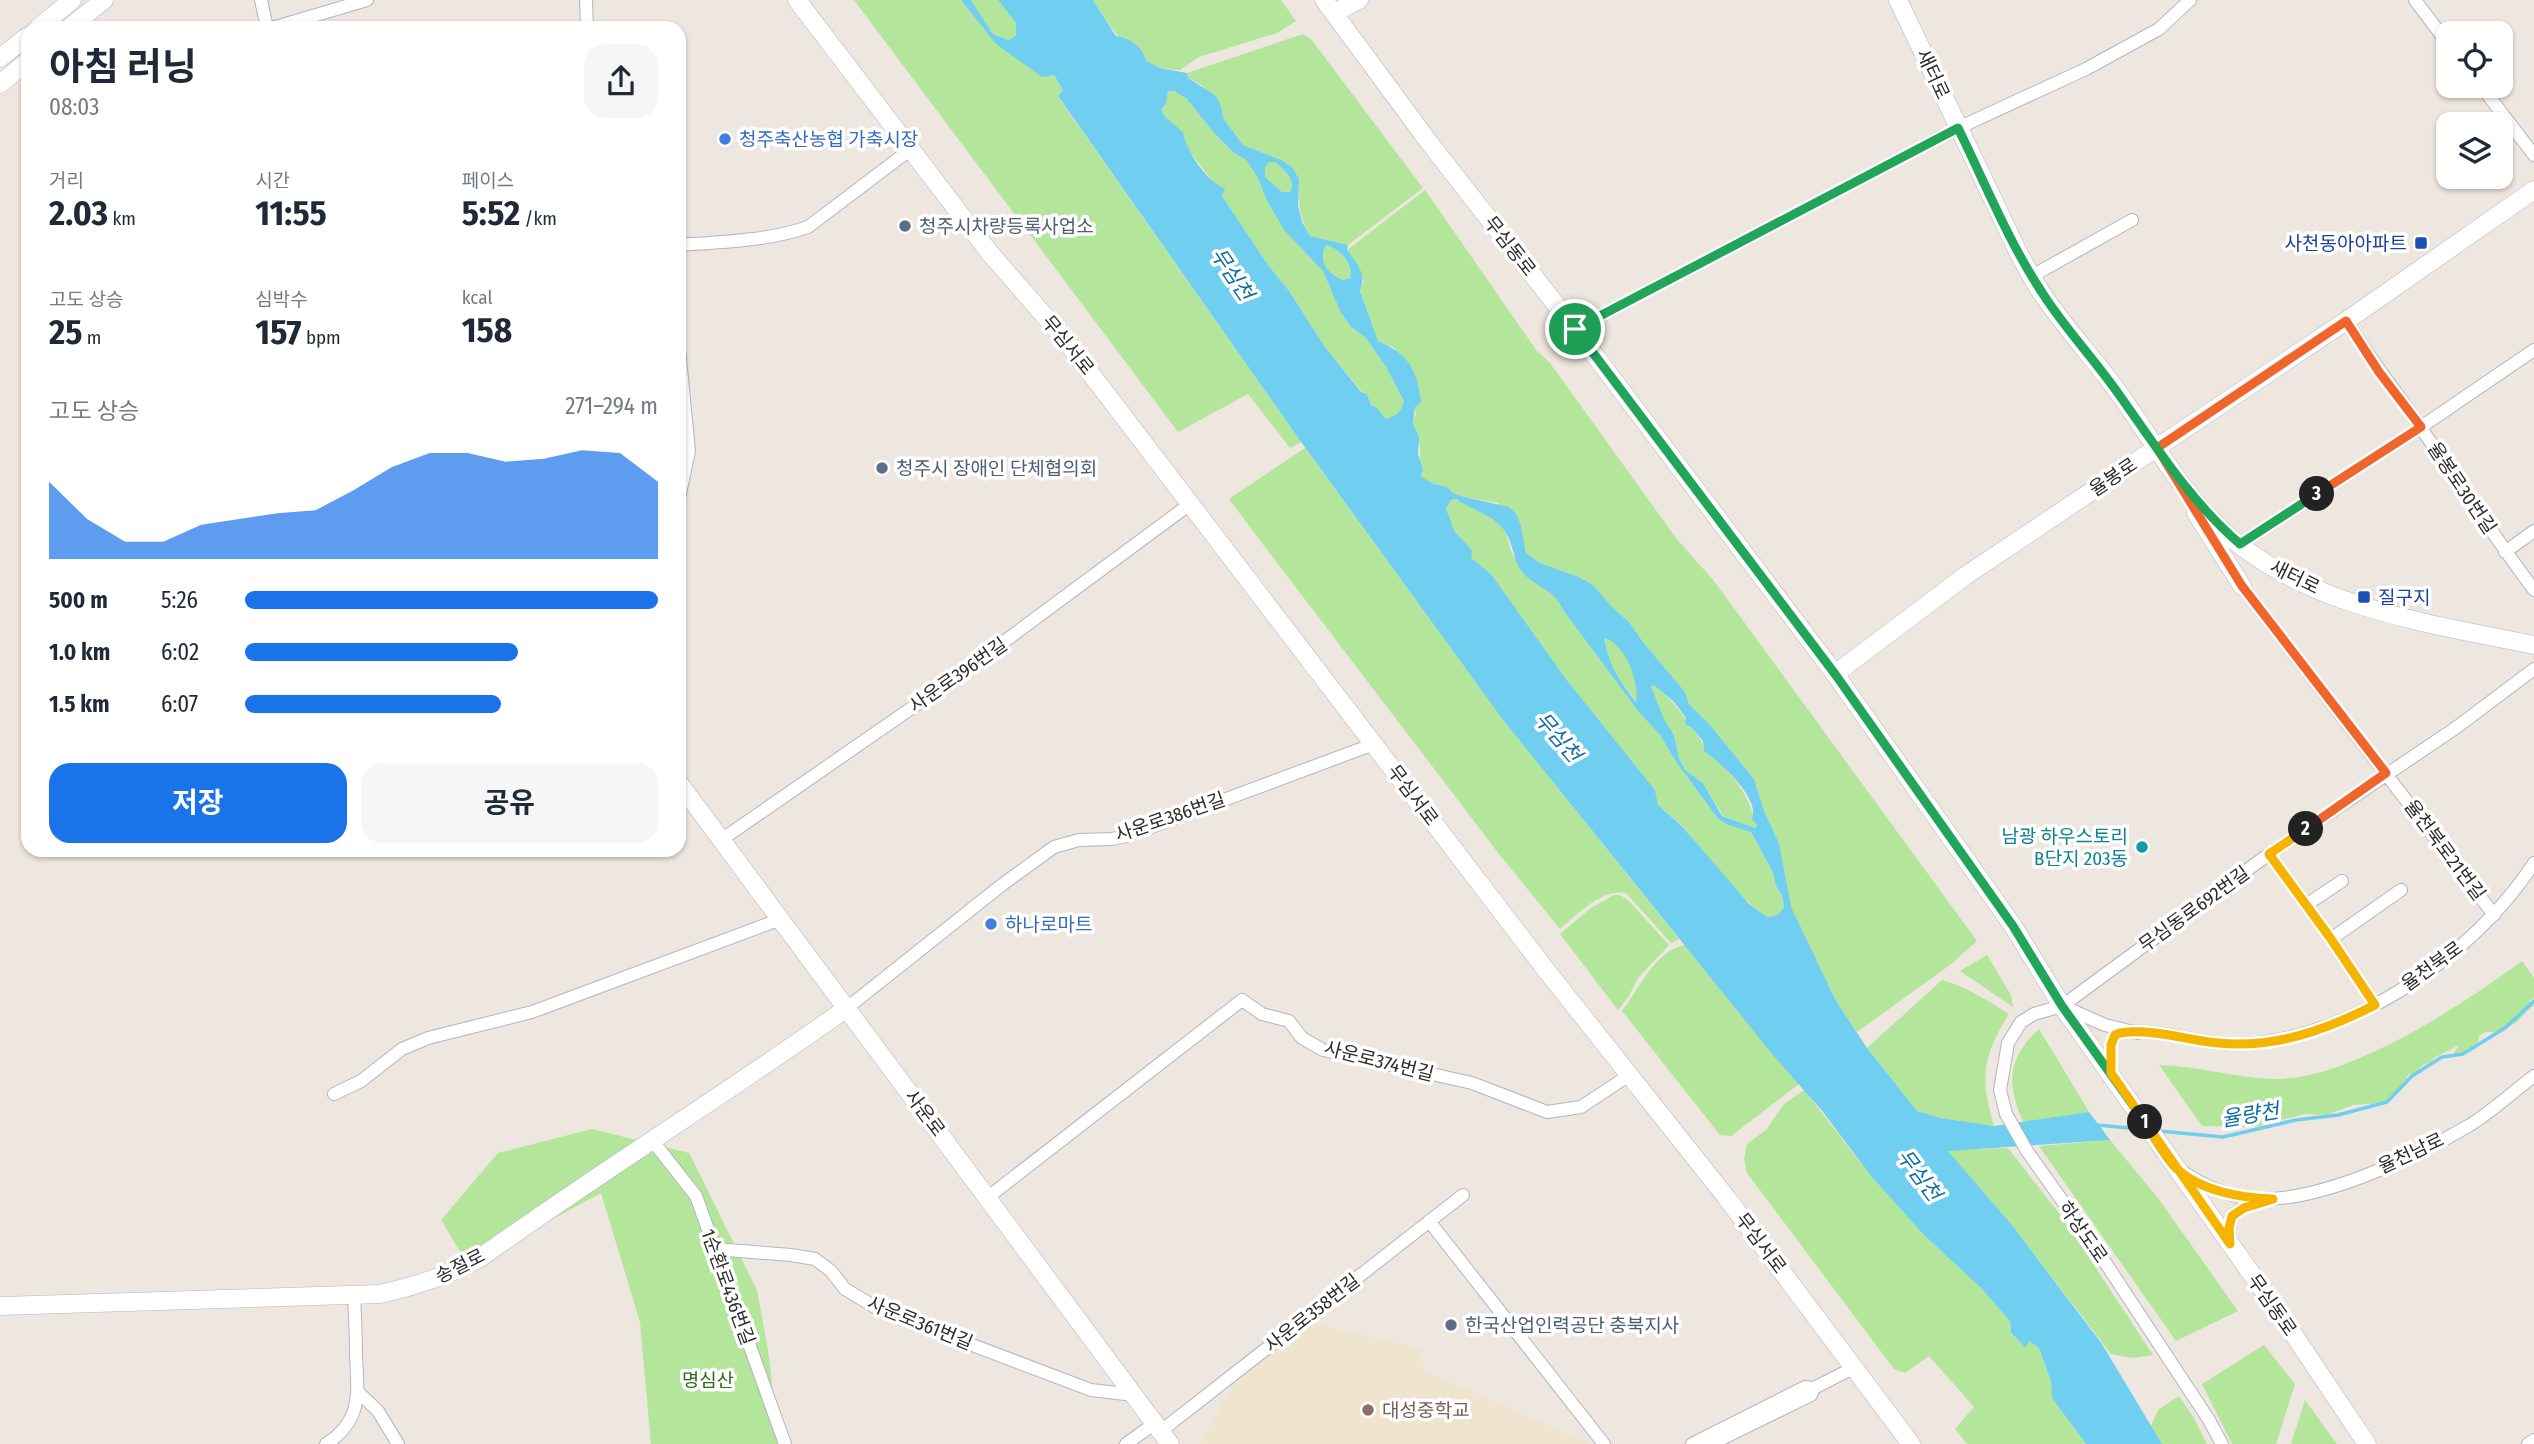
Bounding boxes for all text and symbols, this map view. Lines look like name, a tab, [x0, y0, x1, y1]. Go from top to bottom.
map controls	[2436, 21, 2513, 189]
button: locate	[2436, 21, 2513, 98]
text: 아침 러닝	[49, 44, 197, 90]
button: share	[584, 44, 658, 118]
street label: 새터로	[1911, 45, 1955, 103]
text: 08:03	[49, 93, 100, 121]
button: layers	[2436, 112, 2513, 189]
place label: 청주축산농협 가축시장	[739, 128, 918, 151]
marker: 청주축산농협 가축시장	[717, 131, 733, 147]
text: 거리	[49, 169, 84, 192]
text: 시간	[255, 169, 290, 192]
text: 페이스	[462, 169, 514, 192]
text: 2.03	[49, 192, 108, 234]
text: 11:55	[255, 192, 327, 234]
text: 5:52	[462, 192, 520, 234]
text: km	[108, 207, 136, 230]
text: /km	[520, 207, 557, 230]
street label: 무심동로	[1479, 211, 1541, 281]
place label: 청주시차량등록사업소	[919, 215, 1094, 238]
marker: 청주시차량등록사업소	[897, 218, 913, 234]
place label: 사천동아아파트	[2285, 232, 2407, 255]
marker: 사천동아아파트	[2413, 235, 2429, 251]
water label: 무심천	[1205, 243, 1260, 308]
text: kcal	[462, 286, 492, 309]
text: 고도 상승	[49, 288, 123, 311]
text: 심박수	[255, 288, 308, 311]
pin	[1545, 299, 1605, 359]
text: 158	[462, 309, 512, 351]
icon: arrive	[1556, 310, 1594, 348]
text: 25	[49, 311, 82, 353]
text: 157	[255, 311, 301, 353]
street label: 무심서로	[1037, 311, 1099, 379]
text: m	[82, 326, 101, 349]
text: bpm	[301, 326, 341, 349]
text: 271–294 m	[565, 392, 658, 420]
text: 고도 상승	[49, 397, 139, 425]
street label: 율봉로30번길	[2423, 438, 2501, 538]
street label: 율봉로	[2085, 453, 2141, 501]
place label: 청주시 장애인 단체협의회	[896, 457, 1097, 480]
marker: 청주시 장애인 단체협의회	[874, 460, 890, 476]
pin: 3	[2300, 476, 2334, 512]
text: 3	[2312, 482, 2321, 505]
street label: 새터로	[2266, 555, 2324, 599]
text: 500 m	[49, 586, 108, 614]
text: 5:26	[161, 586, 198, 614]
place label: 질구지	[2378, 586, 2430, 609]
marker: 질구지	[2356, 589, 2372, 605]
street label: 사운로396번길	[905, 633, 1011, 717]
text: 1.0 km	[49, 638, 110, 666]
text: 6:02	[161, 638, 199, 666]
text: 1.5 km	[49, 690, 110, 718]
text: 6:07	[161, 690, 198, 718]
water label: 무심천	[1529, 707, 1589, 769]
street label: 무심서로	[1383, 760, 1443, 830]
button: 저장	[49, 763, 347, 843]
button: 공유	[361, 763, 658, 843]
street label: 사운로386번길	[1112, 787, 1228, 847]
street label: 율천북로21번길	[2400, 795, 2490, 905]
pin: 2	[2288, 812, 2324, 846]
text: 2	[2301, 817, 2310, 840]
place label: 남광 하우스토리 B단지 203동	[2001, 825, 2128, 870]
marker: 남광 하우스토리 B단지 203동	[2134, 839, 2150, 855]
street label: 무심동로692번길	[2134, 861, 2254, 957]
place label: 하나로마트	[1005, 913, 1092, 936]
marker: 하나로마트	[983, 916, 999, 932]
street label: 율천북로	[2397, 936, 2467, 996]
street label: 사운로374번길	[1322, 1036, 1436, 1086]
street label: 사운로	[900, 1085, 950, 1141]
water label: 율량천	[2219, 1097, 2283, 1132]
pin: 1	[2128, 1104, 2162, 1140]
text: 1	[2140, 1110, 2149, 1133]
street label: 율천남로	[2374, 1128, 2448, 1178]
water label: 무심천	[1891, 1144, 1948, 1208]
street label: 하상도로	[2054, 1197, 2112, 1267]
street label: 무심서로	[1731, 1208, 1791, 1278]
street label: 1순환로436번길	[696, 1226, 760, 1348]
street label: 송절로	[431, 1244, 489, 1288]
street label: 사운로358번길	[1260, 1269, 1364, 1357]
street label: 무심동로	[2243, 1270, 2301, 1340]
street label: 사운로361번길	[864, 1291, 976, 1355]
place label: 한국산업인력공단 충북지사	[1465, 1314, 1679, 1337]
marker: 한국산업인력공단 충북지사	[1443, 1317, 1459, 1333]
park label: 명심산	[682, 1369, 734, 1392]
place label: 대성중학교	[1382, 1399, 1469, 1422]
marker: 대성중학교	[1360, 1402, 1376, 1418]

